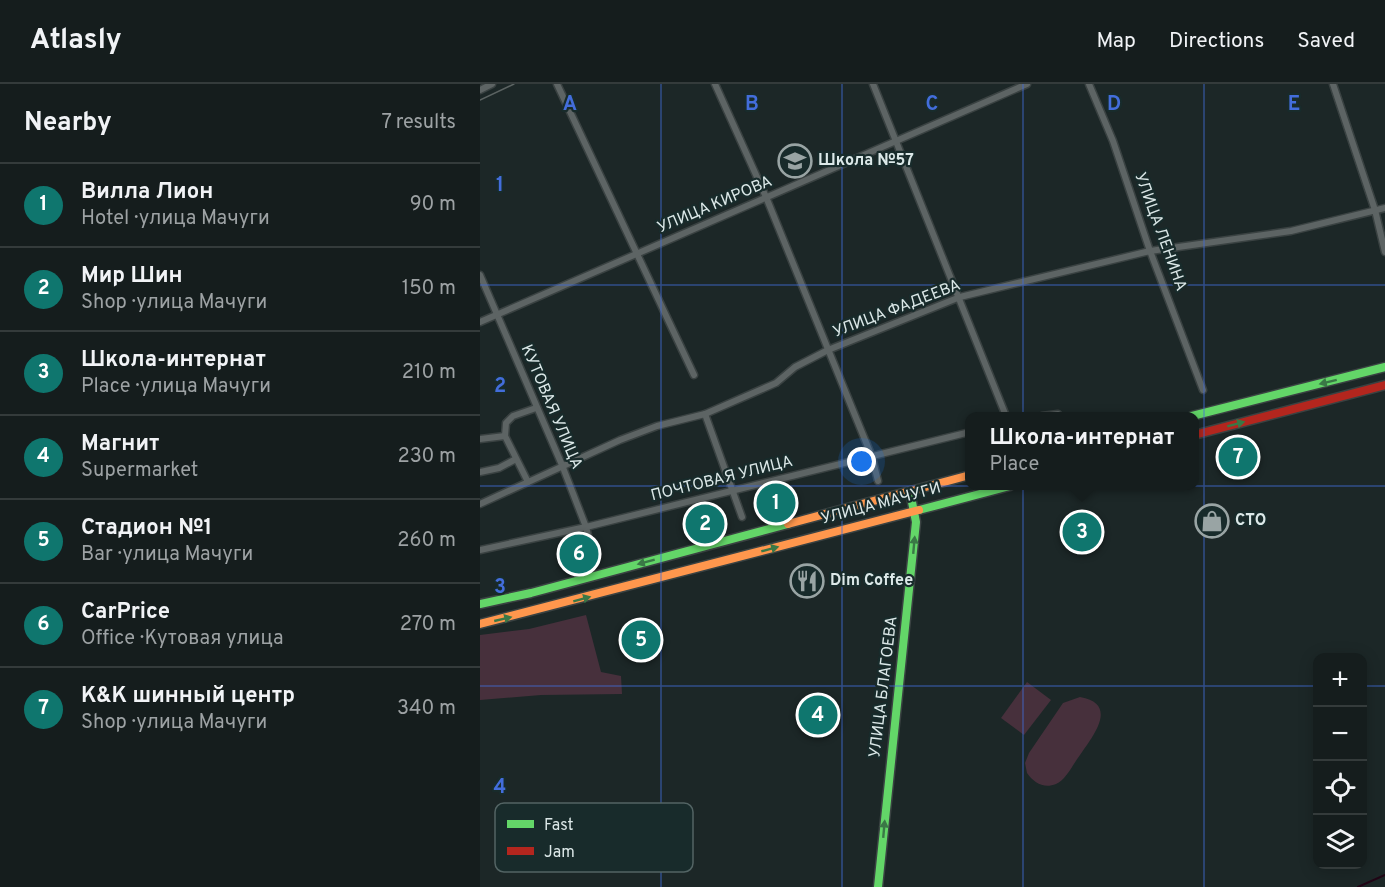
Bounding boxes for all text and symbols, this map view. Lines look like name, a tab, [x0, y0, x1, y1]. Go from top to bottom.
text: Atlasly	[30, 23, 122, 59]
text: Map	[1096, 28, 1136, 55]
text: Directions	[1169, 28, 1264, 55]
text: Saved	[1297, 28, 1355, 55]
text: A	[563, 92, 577, 118]
text: B	[745, 92, 759, 118]
text: C	[926, 92, 938, 118]
text: D	[1107, 92, 1121, 118]
text: E	[1288, 92, 1300, 118]
text: Nearby	[24, 107, 112, 140]
text: 7 results	[381, 110, 456, 136]
school or university icon: Школа №57	[777, 143, 813, 179]
place label: Школа №57	[818, 151, 914, 171]
street label: УЛИЦА ЛЕНИНА	[1129, 170, 1191, 294]
street label: УЛИЦА КИРОВА	[655, 172, 776, 238]
text: 1	[496, 173, 504, 199]
text: Вилла Лион	[81, 179, 213, 206]
text: 1	[40, 192, 48, 218]
text: 90 m	[410, 192, 456, 218]
text: Hotel · улица Мачуги	[81, 206, 270, 232]
text: Мир Шин	[81, 263, 183, 290]
street label: УЛИЦА ФАДЕЕВА	[830, 275, 964, 343]
text: 2	[37, 276, 50, 302]
text: 150 m	[402, 276, 456, 302]
text: Shop · улица Мачуги	[81, 290, 267, 316]
street label: КУТОВАЯ УЛИЦА	[516, 342, 586, 472]
text: Школа-интернат	[81, 347, 266, 374]
text: 3	[38, 360, 50, 386]
text: 210 m	[402, 360, 456, 386]
text: Place · улица Мачуги	[81, 374, 271, 400]
text: 2	[494, 374, 506, 400]
one-way arrow	[1319, 377, 1337, 387]
popup	[965, 412, 1199, 490]
one-way arrow	[1227, 419, 1245, 428]
text: Школа-интернат	[990, 425, 1174, 452]
text: Магнит	[81, 431, 159, 458]
pin: 7	[1218, 434, 1257, 479]
text: 4	[37, 444, 50, 470]
text: 230 m	[397, 444, 456, 470]
your location	[847, 447, 876, 476]
street label: ПОЧТОВАЯ УЛИЦА	[649, 452, 795, 506]
text: Place	[990, 452, 1039, 478]
text: Supermarket	[81, 458, 198, 484]
street label: УЛИЦА МАЧУГИ	[819, 478, 943, 530]
pin: 1	[756, 480, 796, 526]
pin: 2	[686, 502, 724, 546]
shop icon: СТО	[1194, 503, 1230, 539]
pin: 3	[1062, 510, 1102, 554]
place label: СТО	[1235, 511, 1266, 531]
text: Стадион №1	[81, 515, 212, 542]
text: 5	[37, 528, 50, 554]
text: 260 m	[397, 528, 456, 554]
pin: 6	[560, 532, 598, 576]
one-way arrow	[909, 535, 919, 554]
text: Bar · улица Мачуги	[81, 542, 253, 568]
one-way arrow	[761, 544, 779, 553]
one-way arrow	[637, 558, 656, 568]
restaurant icon: Dim Coffee	[789, 563, 825, 599]
place label: Dim Coffee	[830, 571, 913, 591]
text: 3	[494, 575, 506, 601]
one-way arrow	[573, 594, 591, 604]
text: CarPrice	[81, 599, 170, 626]
text: 6	[37, 612, 50, 638]
text: 270 m	[400, 612, 456, 638]
one-way arrow	[493, 614, 512, 623]
street label: УЛИЦА БЛАГОЕВА	[865, 615, 903, 759]
pin: 5	[622, 618, 660, 662]
text: Office · Кутовая улица	[81, 626, 284, 652]
map controls	[1313, 653, 1367, 869]
button: +	[1313, 653, 1367, 707]
text: K&K шинный центр	[81, 683, 295, 710]
pin: 4	[798, 692, 838, 738]
text: 7	[38, 696, 49, 722]
text: 340 m	[397, 696, 456, 722]
button: −	[1313, 707, 1367, 761]
text: Shop · улица Мачуги	[81, 710, 267, 736]
button: locate	[1313, 761, 1367, 815]
text: 4	[494, 775, 506, 801]
legend	[495, 803, 693, 872]
button: layers	[1313, 815, 1367, 869]
text: Fast	[544, 816, 574, 836]
one-way arrow	[879, 819, 889, 838]
text: Jam	[544, 843, 575, 863]

